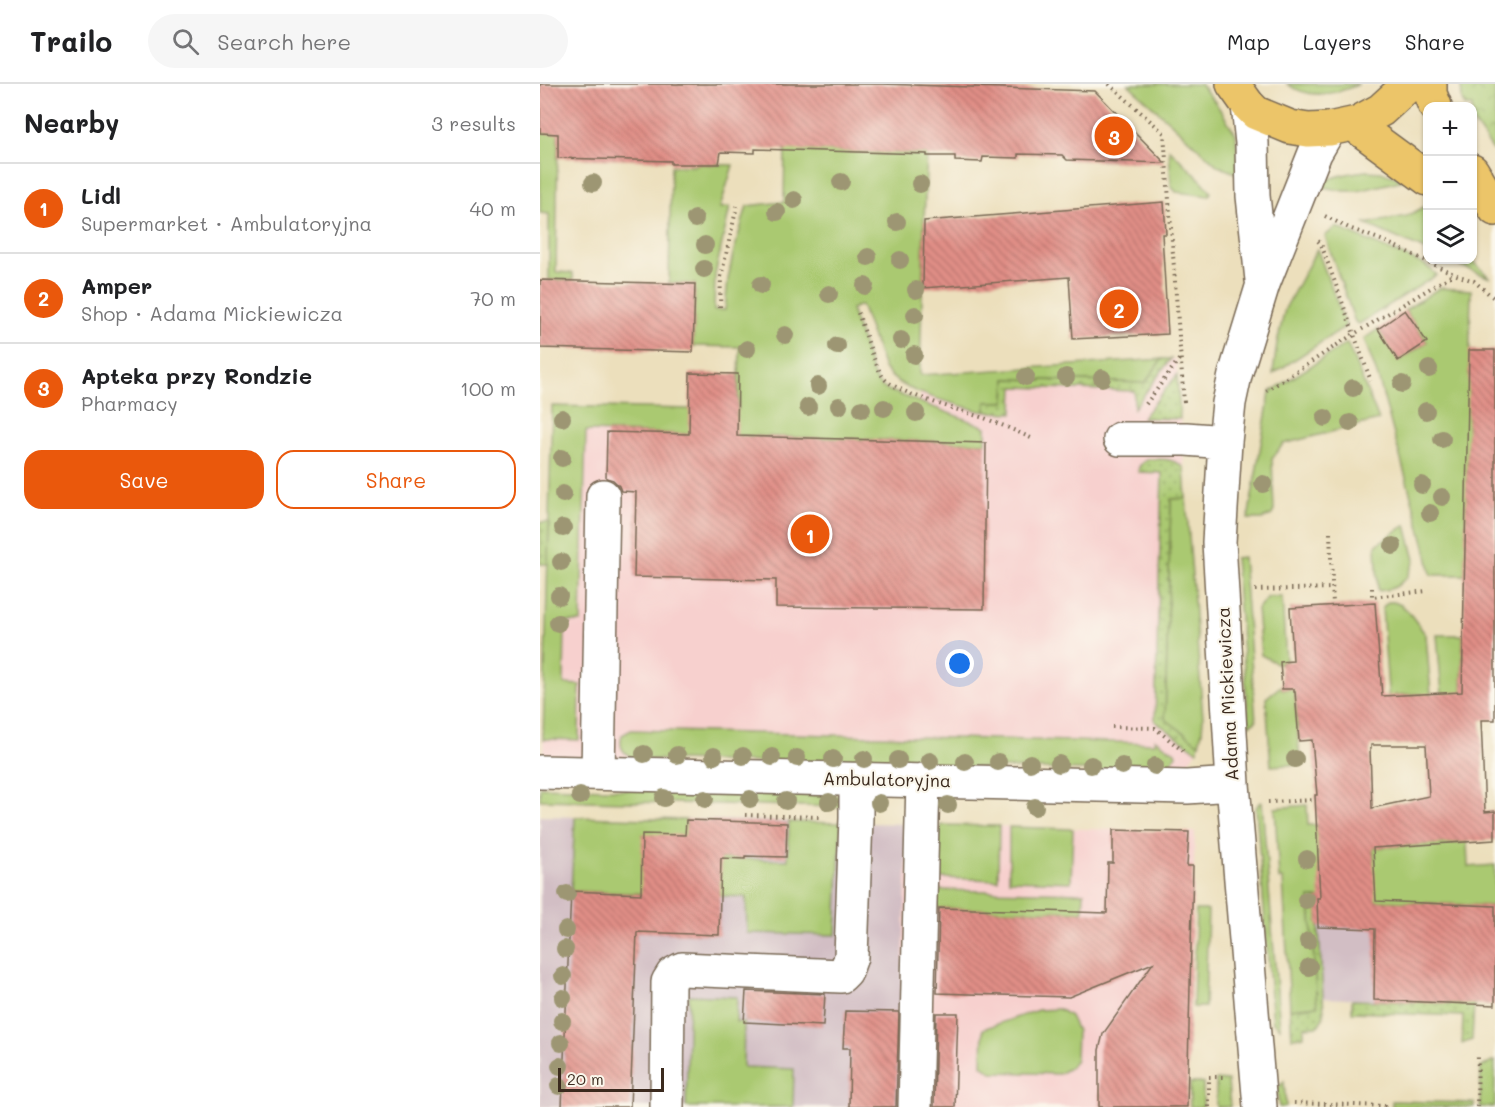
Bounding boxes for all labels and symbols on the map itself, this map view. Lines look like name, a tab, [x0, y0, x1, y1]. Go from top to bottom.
pin: 3	[1094, 113, 1134, 158]
pin: 2	[1100, 286, 1138, 332]
pin: 1	[790, 512, 830, 556]
street label: Adama Mickiewicza	[1210, 606, 1244, 782]
your location	[945, 649, 974, 678]
street label: Ambulatoryjna	[823, 766, 951, 792]
scale bar	[558, 1065, 664, 1092]

